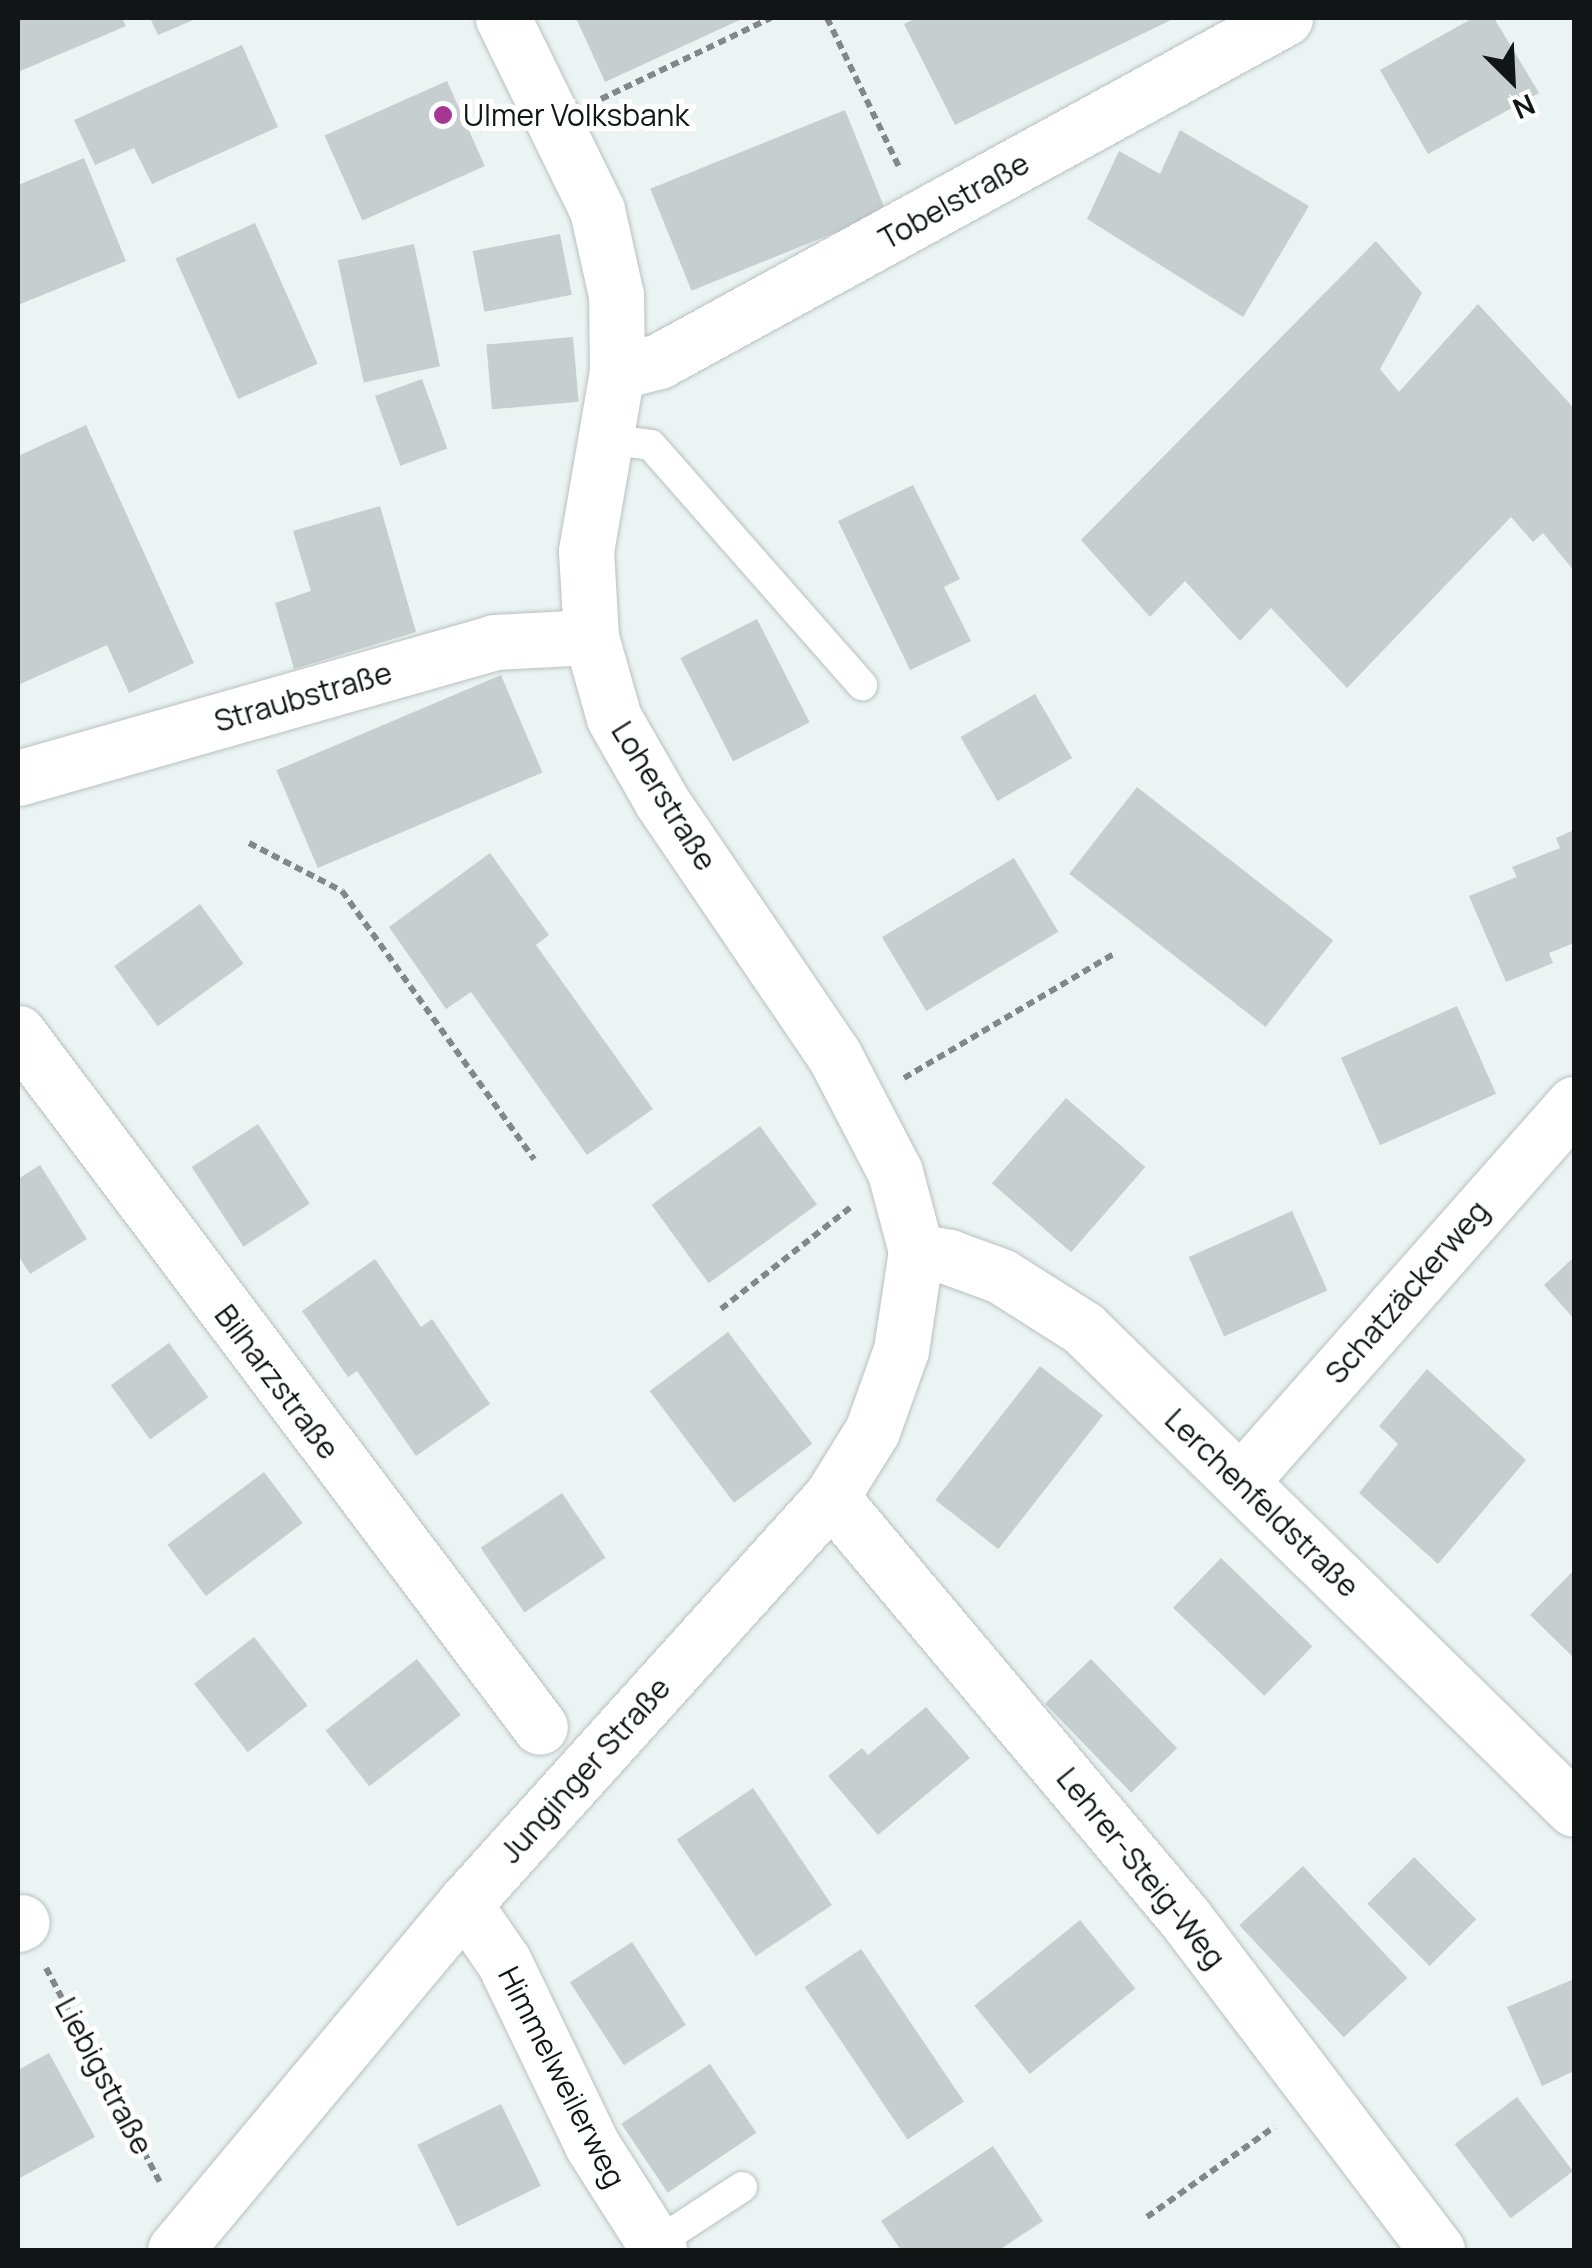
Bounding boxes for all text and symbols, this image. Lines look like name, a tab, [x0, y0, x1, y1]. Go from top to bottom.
north arrow	[1462, 30, 1562, 130]
text: N	[1507, 86, 1541, 129]
place label: Ulmer Volksbank	[463, 97, 689, 133]
marker: Ulmer Volksbank	[432, 104, 454, 126]
street label: Tobelstraße	[873, 145, 1035, 257]
street label: Straubstraße	[210, 654, 396, 740]
street label: Loherstraße	[604, 715, 724, 877]
street label: Schatzäckerweg	[1318, 1193, 1496, 1391]
street label: Bilharzstraße	[207, 1298, 347, 1466]
street label: Lerchenfeldstraße	[1158, 1401, 1366, 1605]
street label: Junginger Straße	[492, 1670, 678, 1870]
street label: Lehrer-Steig-Weg	[1049, 1761, 1233, 1975]
street label: Himmelweilerweg	[491, 1961, 633, 2193]
street label: Liebigstraße	[48, 1991, 160, 2161]

